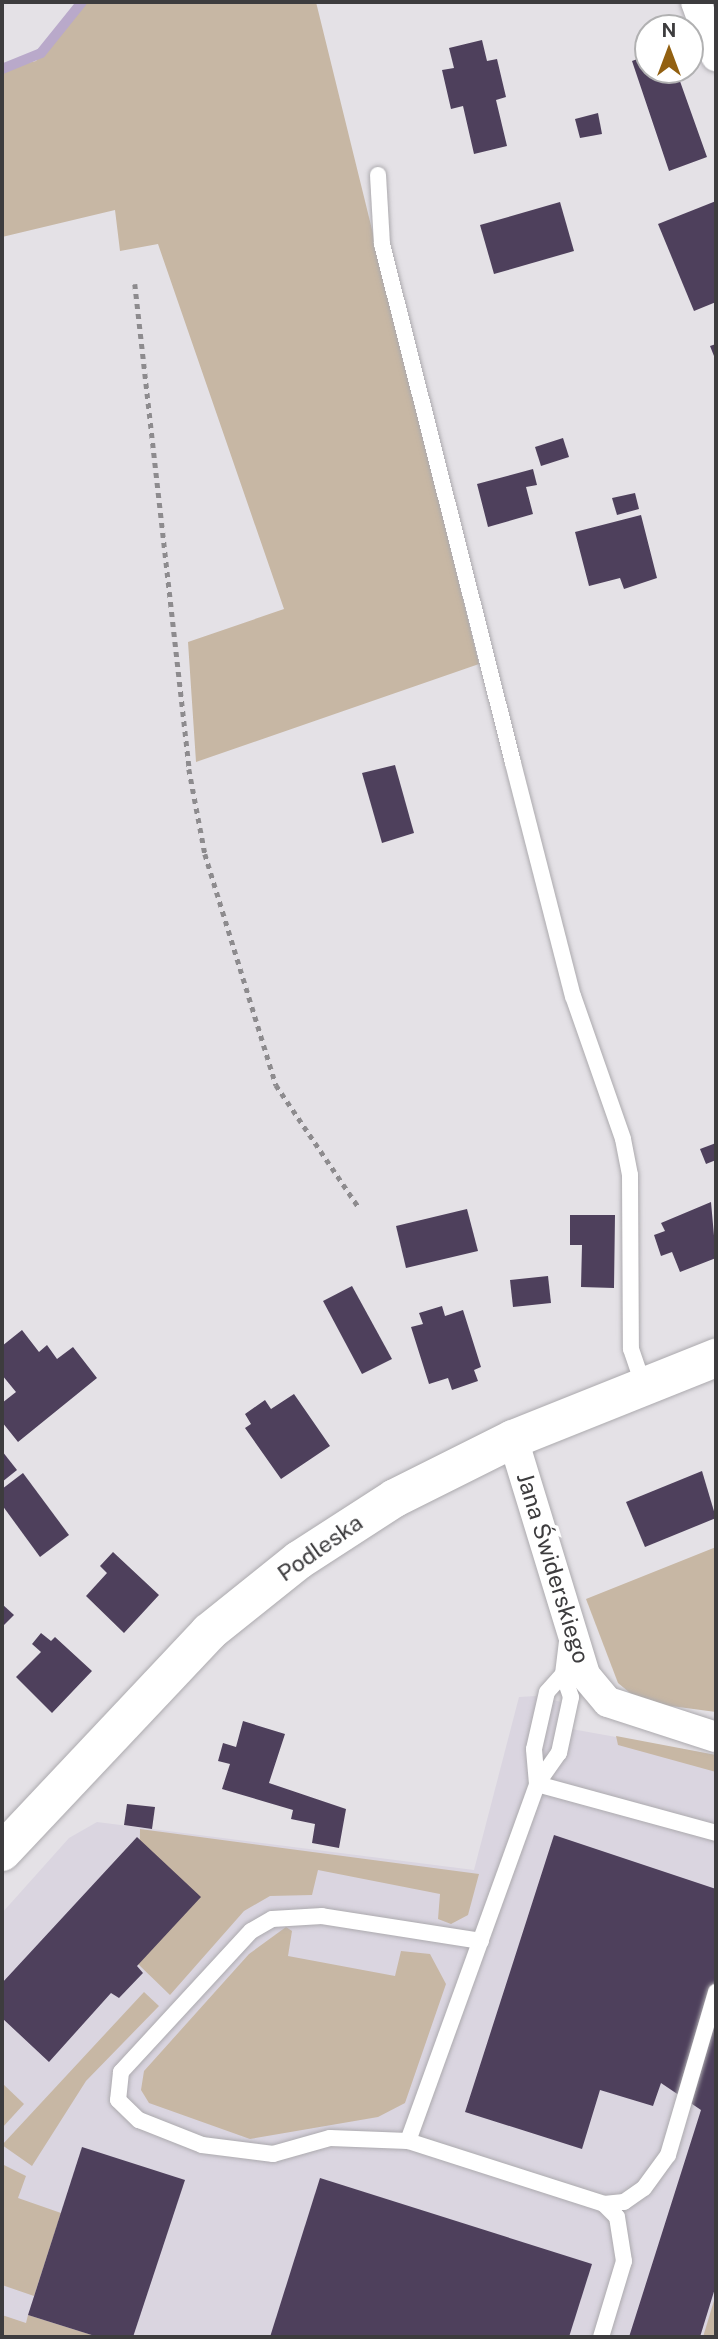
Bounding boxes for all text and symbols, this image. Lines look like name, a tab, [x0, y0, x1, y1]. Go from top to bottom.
north arrow	[634, 14, 704, 84]
text: N	[662, 19, 676, 41]
street label: Jana Świderskiego	[511, 1469, 595, 1667]
street label: Podleska	[272, 1509, 368, 1587]

